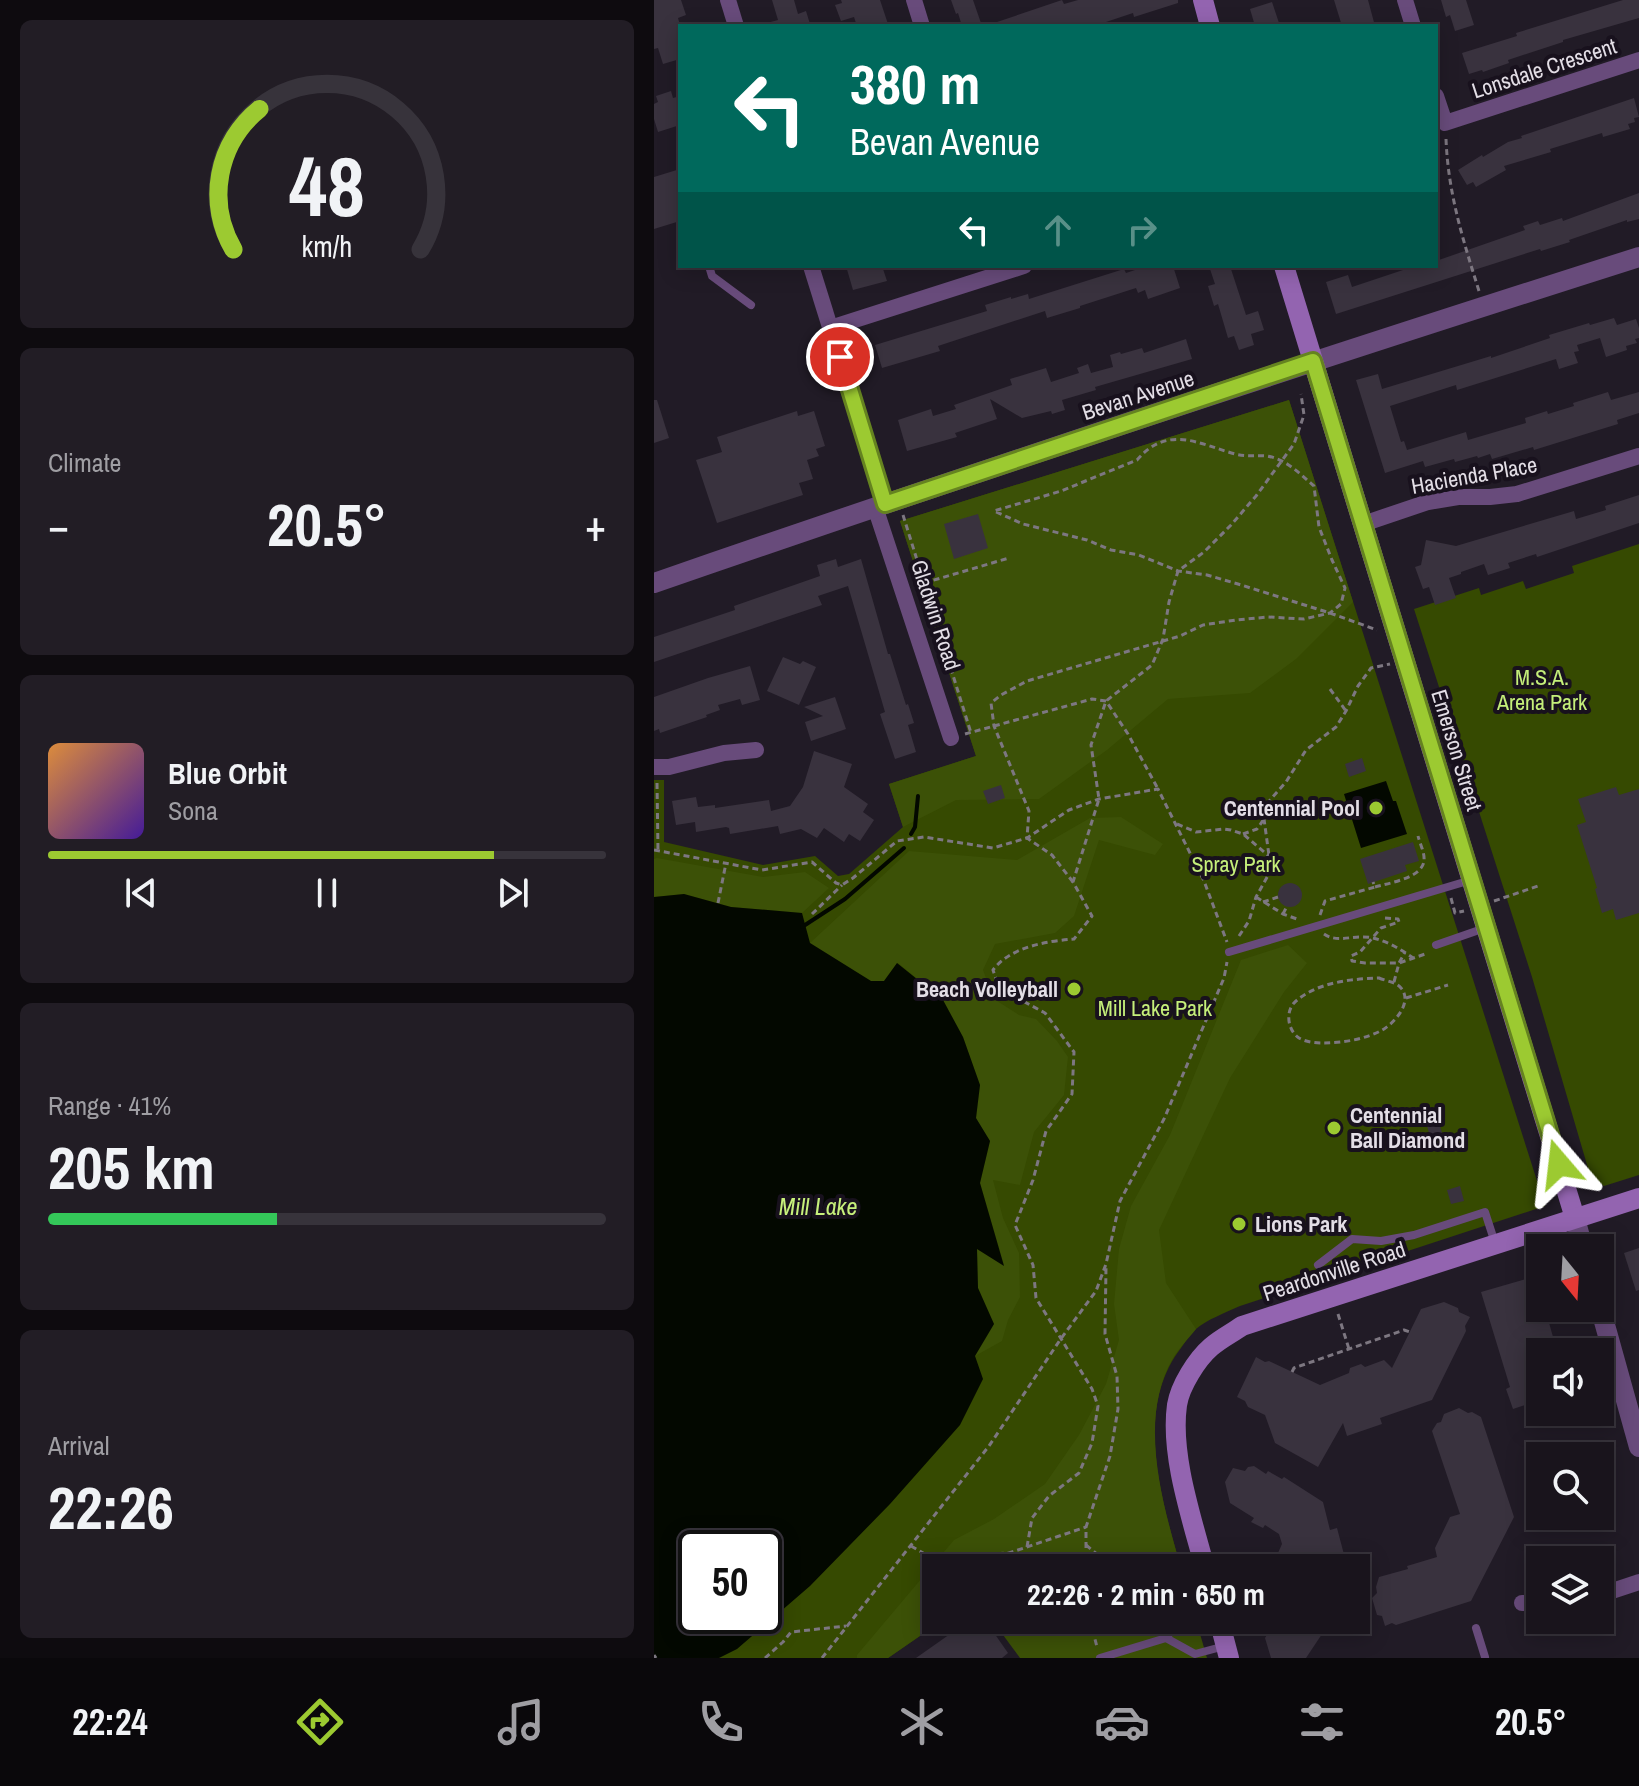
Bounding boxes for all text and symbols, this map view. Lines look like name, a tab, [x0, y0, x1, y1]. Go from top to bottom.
street label: Lonsdale Crescent	[1468, 30, 1620, 106]
text: 380 m	[850, 46, 980, 121]
icon: left	[718, 56, 822, 160]
text: Bevan Avenue	[850, 118, 1040, 166]
text: 48	[289, 129, 365, 241]
icon: left	[952, 208, 996, 252]
icon: ahead	[1036, 208, 1080, 252]
icon: right	[1120, 208, 1164, 252]
text: km/h	[302, 227, 352, 266]
pin	[806, 323, 874, 391]
icon: arrive	[818, 335, 862, 379]
street label: Bevan Avenue	[1078, 363, 1198, 427]
text: Climate	[48, 445, 121, 480]
street label: Hacienda Place	[1409, 449, 1539, 501]
text: 20.5°	[267, 484, 387, 565]
text: −	[48, 495, 69, 555]
text: +	[585, 495, 606, 555]
street label: Gladwin Road	[904, 556, 968, 674]
park label: M.S.A. Arena Park	[1496, 662, 1588, 717]
street label: Emerson Street	[1424, 686, 1490, 814]
text: Blue Orbit	[168, 753, 287, 793]
text: Sona	[168, 793, 218, 828]
place label: Centennial Pool	[1224, 793, 1360, 823]
marker: Centennial Pool	[1367, 799, 1385, 817]
park label: Spray Park	[1191, 849, 1282, 879]
icon: previous	[119, 871, 163, 915]
icon: pause	[305, 871, 349, 915]
icon: next	[491, 871, 535, 915]
place label: Beach Volleyball	[916, 974, 1058, 1004]
marker: Beach Volleyball	[1065, 980, 1083, 998]
park label: Mill Lake Park	[1098, 993, 1213, 1023]
text: Range · 41%	[48, 1088, 171, 1123]
place label: Centennial Ball Diamond	[1350, 1100, 1465, 1155]
marker: Centennial Ball Diamond	[1325, 1119, 1343, 1137]
position arrow	[1517, 1122, 1601, 1206]
text: 205 km	[48, 1127, 215, 1208]
water label: Mill Lake	[779, 1190, 857, 1222]
place label: Lions Park	[1255, 1209, 1348, 1239]
marker: Lions Park	[1230, 1215, 1248, 1233]
street label: Peardonville Road	[1259, 1234, 1409, 1308]
north arrow	[1526, 1234, 1614, 1322]
map controls	[1526, 1234, 1614, 1634]
button: sound	[1526, 1338, 1614, 1426]
text: Arrival	[48, 1428, 110, 1463]
button: search	[1526, 1442, 1614, 1530]
text: 22:26	[48, 1467, 174, 1548]
speed limit sign: 50	[678, 1530, 782, 1634]
button: layers	[1526, 1546, 1614, 1634]
text: 22:26 · 2 min · 650 m	[1027, 1574, 1265, 1614]
icon: directions	[292, 1694, 348, 1750]
icon: music	[493, 1694, 549, 1750]
icon: phone	[693, 1694, 749, 1750]
icon: climate	[894, 1694, 950, 1750]
icon: car	[1094, 1694, 1150, 1750]
icon: filters	[1294, 1694, 1350, 1750]
text: 22:24	[72, 1698, 148, 1746]
text: 20.5°	[1495, 1698, 1567, 1746]

